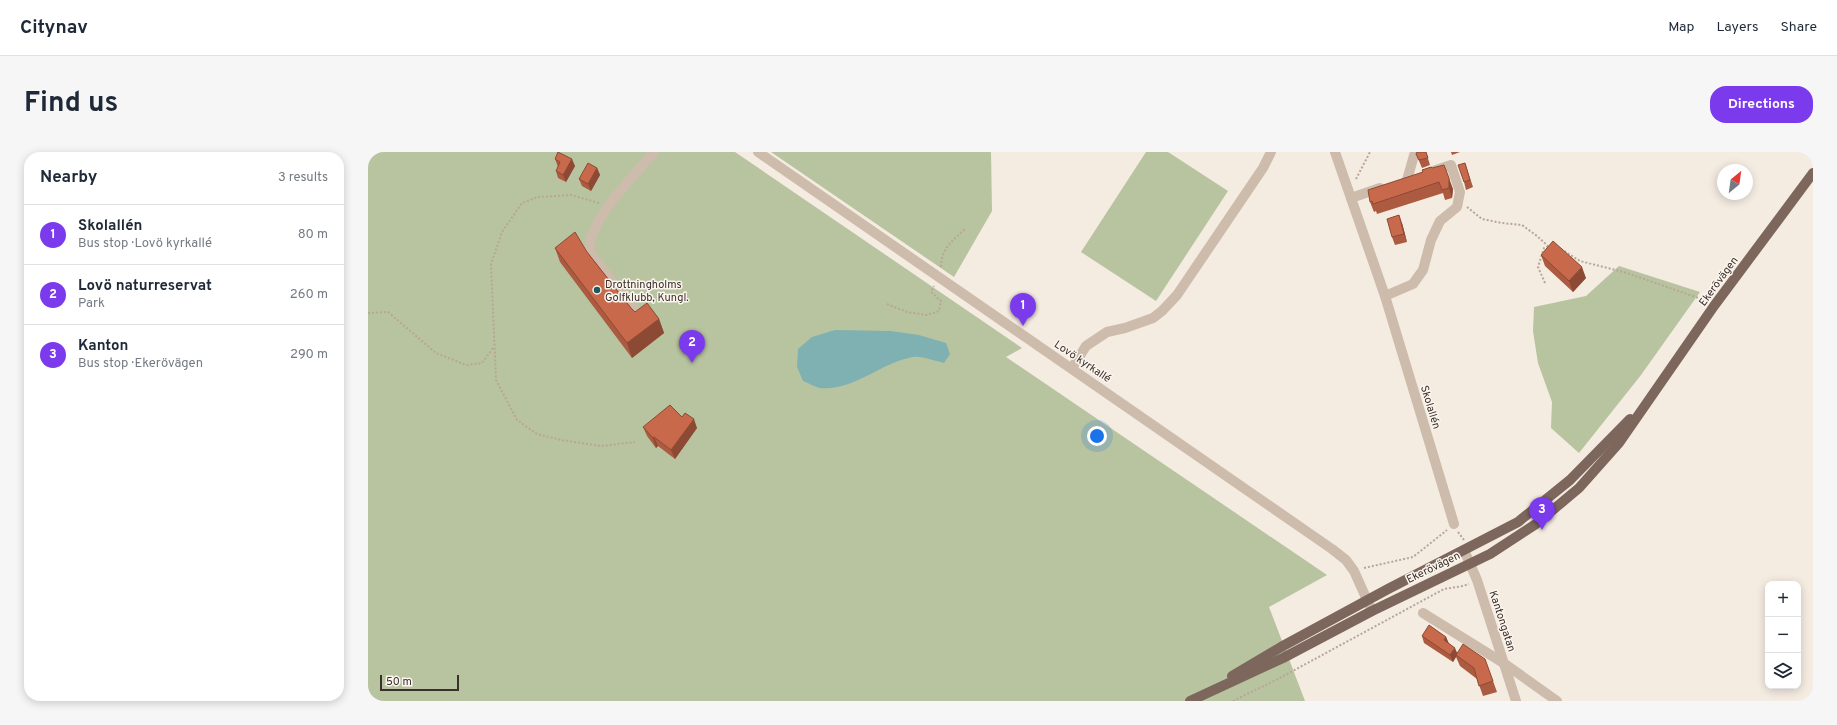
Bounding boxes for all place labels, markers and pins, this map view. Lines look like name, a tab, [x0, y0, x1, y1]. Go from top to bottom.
place label: Drottningholms Golfklubb, Kungl.	[605, 278, 689, 305]
marker: Drottningholms Golfklubb, Kungl.	[592, 285, 602, 295]
pin: 1	[1010, 293, 1036, 326]
pin: 2	[679, 330, 705, 363]
pin: 3	[1529, 497, 1555, 530]

